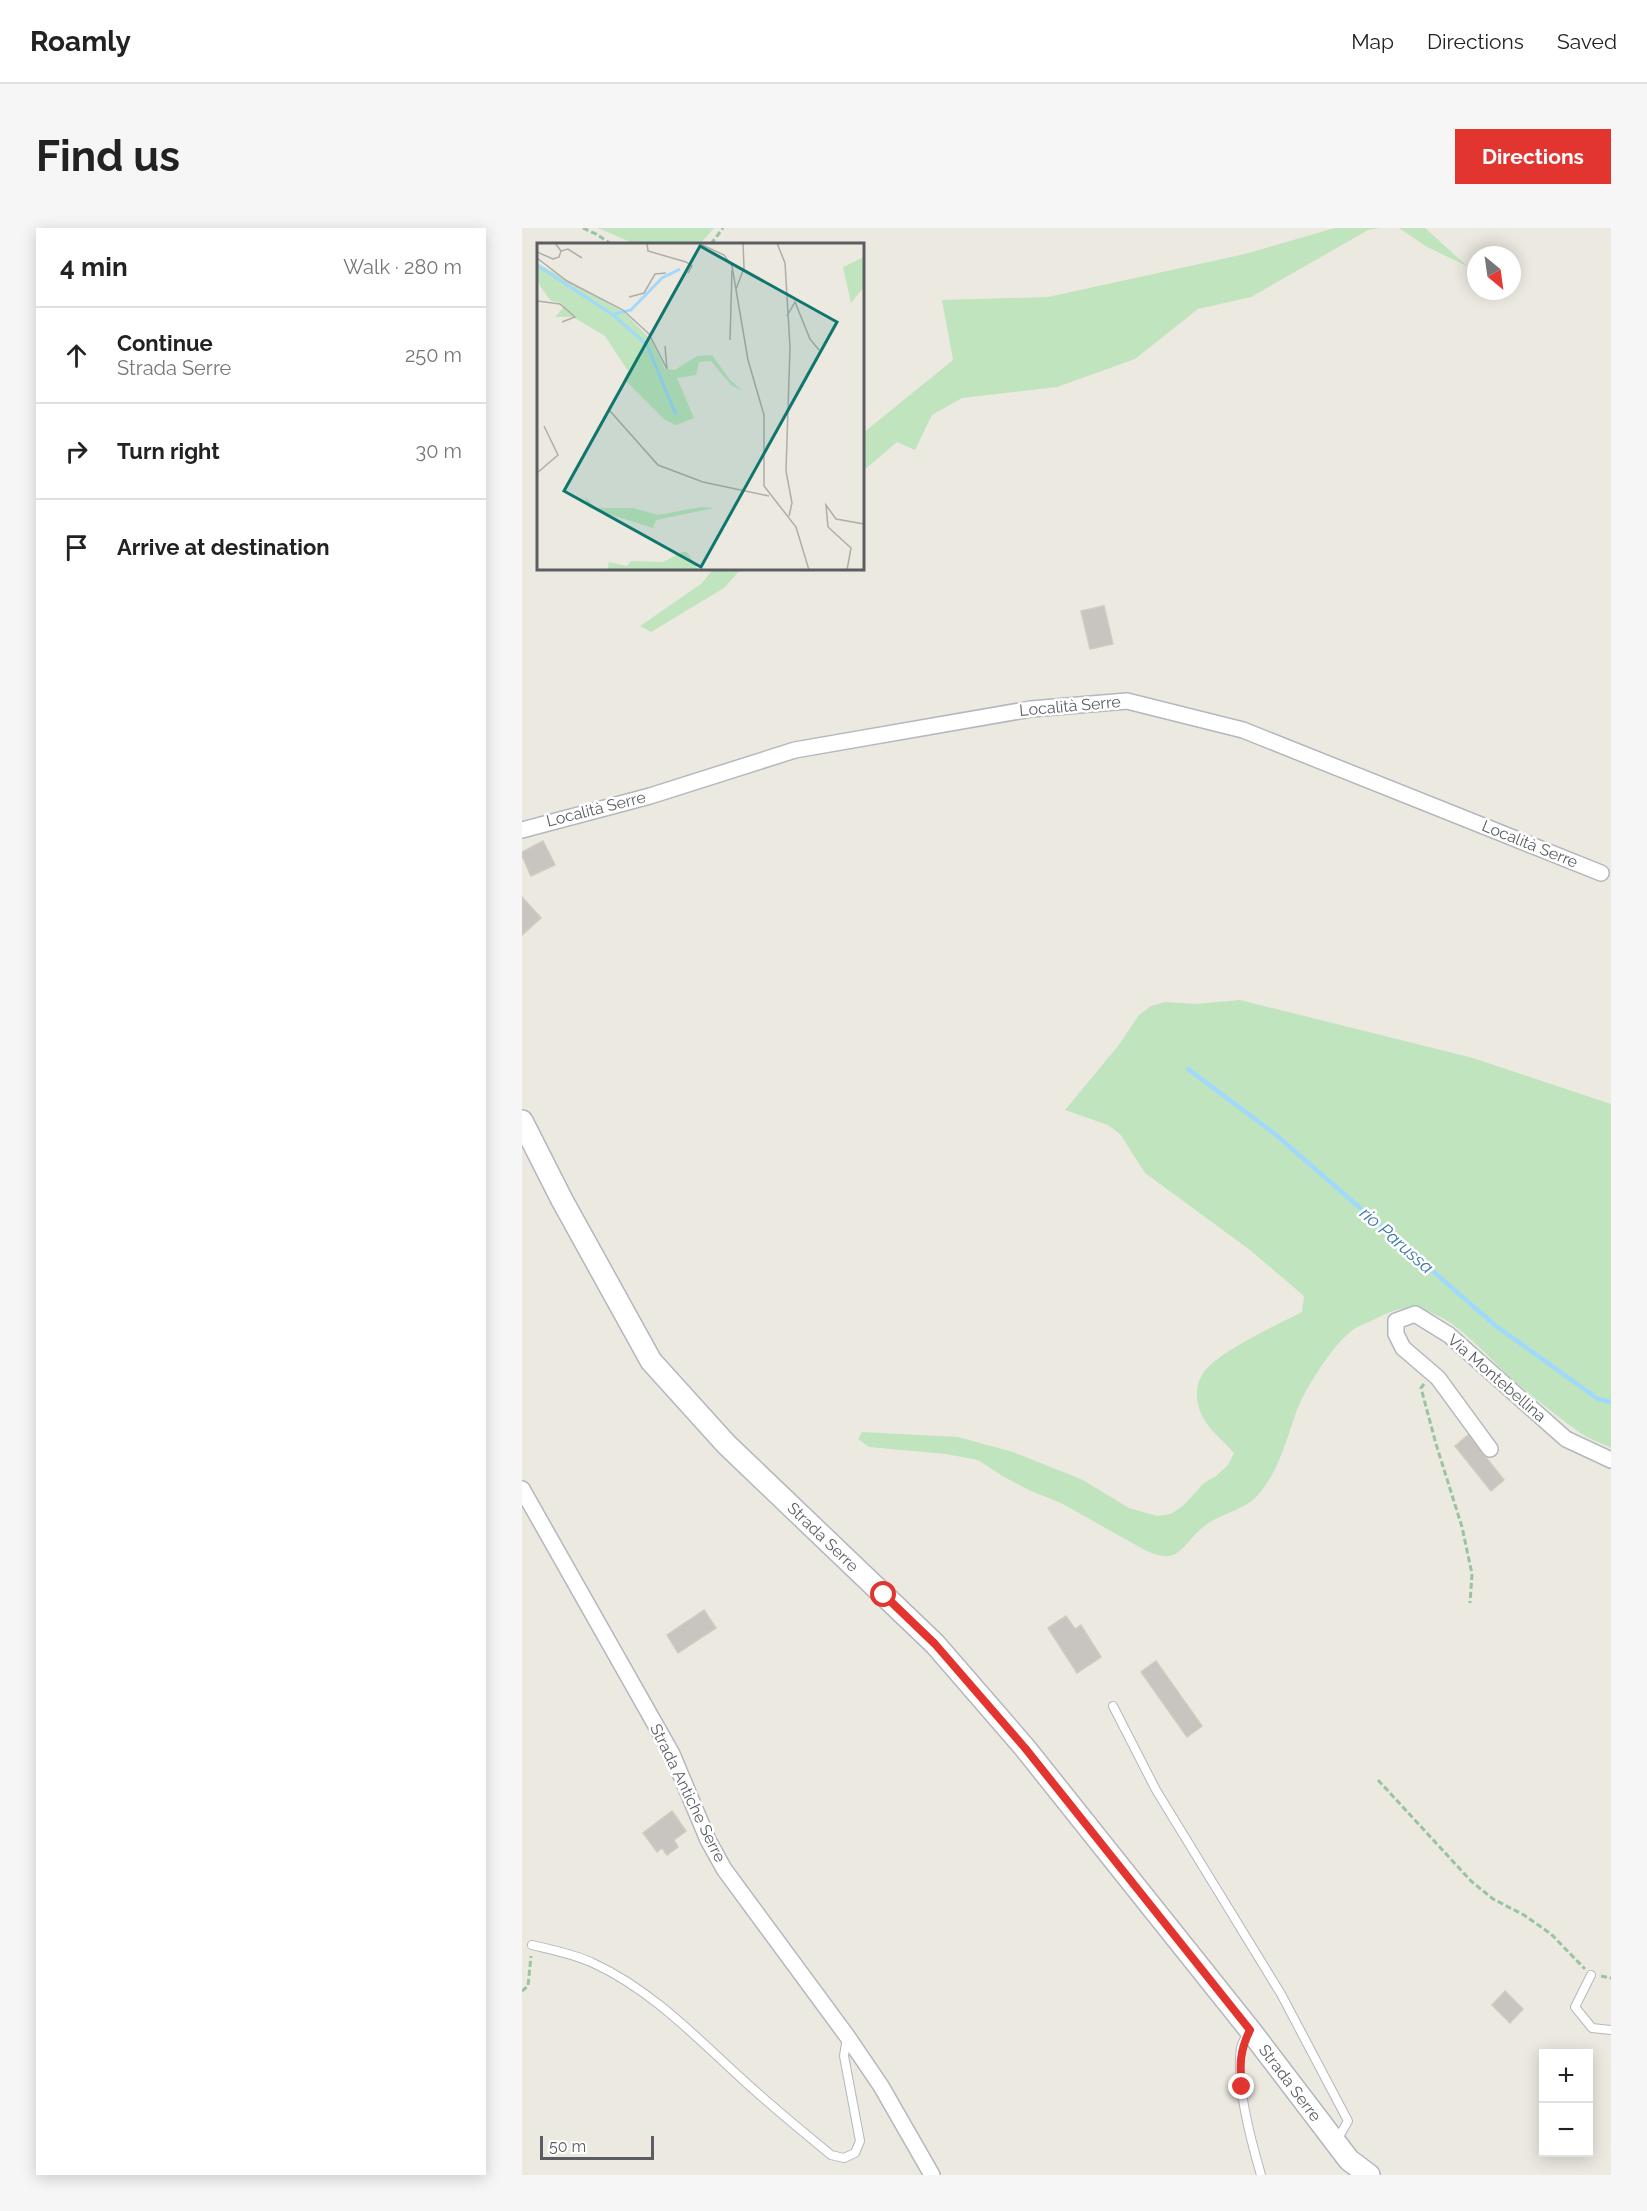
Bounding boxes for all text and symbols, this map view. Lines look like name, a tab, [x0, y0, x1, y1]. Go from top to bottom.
text: Roamly	[30, 25, 131, 58]
text: Map	[1351, 29, 1394, 54]
text: Directions	[1427, 29, 1524, 54]
text: Saved	[1557, 29, 1617, 54]
button: Directions	[1455, 129, 1611, 184]
text: Find us	[36, 132, 180, 181]
inset map	[537, 243, 864, 570]
north arrow	[1467, 246, 1521, 300]
text: 4 min	[60, 252, 128, 282]
text: Walk · 280 m	[343, 255, 462, 279]
text: Continue	[117, 330, 213, 356]
icon: ahead	[60, 339, 93, 372]
text: 250 m	[405, 343, 462, 367]
text: Strada Serre	[117, 356, 231, 380]
icon: right	[60, 435, 93, 468]
text: Turn right	[117, 438, 220, 464]
text: 30 m	[416, 439, 462, 463]
icon: arrive	[60, 531, 93, 564]
text: Arrive at destination	[117, 534, 330, 560]
street label: Località Serre	[1019, 692, 1121, 720]
street label: Località Serre	[544, 787, 648, 831]
street label: Località Serre	[1479, 816, 1581, 872]
water label: rio Parussa	[1356, 1202, 1438, 1278]
street label: Via Montebellina	[1444, 1330, 1550, 1426]
street label: Strada Serre	[784, 1498, 862, 1576]
route start	[870, 1581, 896, 1607]
street label: Strada Antiche Serre	[646, 1721, 730, 1865]
street label: Strada Serre	[1255, 2041, 1325, 2125]
map controls	[1539, 2049, 1593, 2157]
button: +	[1539, 2049, 1593, 2103]
route end	[1228, 2073, 1254, 2099]
button: −	[1539, 2103, 1593, 2157]
scale bar	[540, 2133, 654, 2160]
text: 50 m	[549, 2137, 586, 2156]

